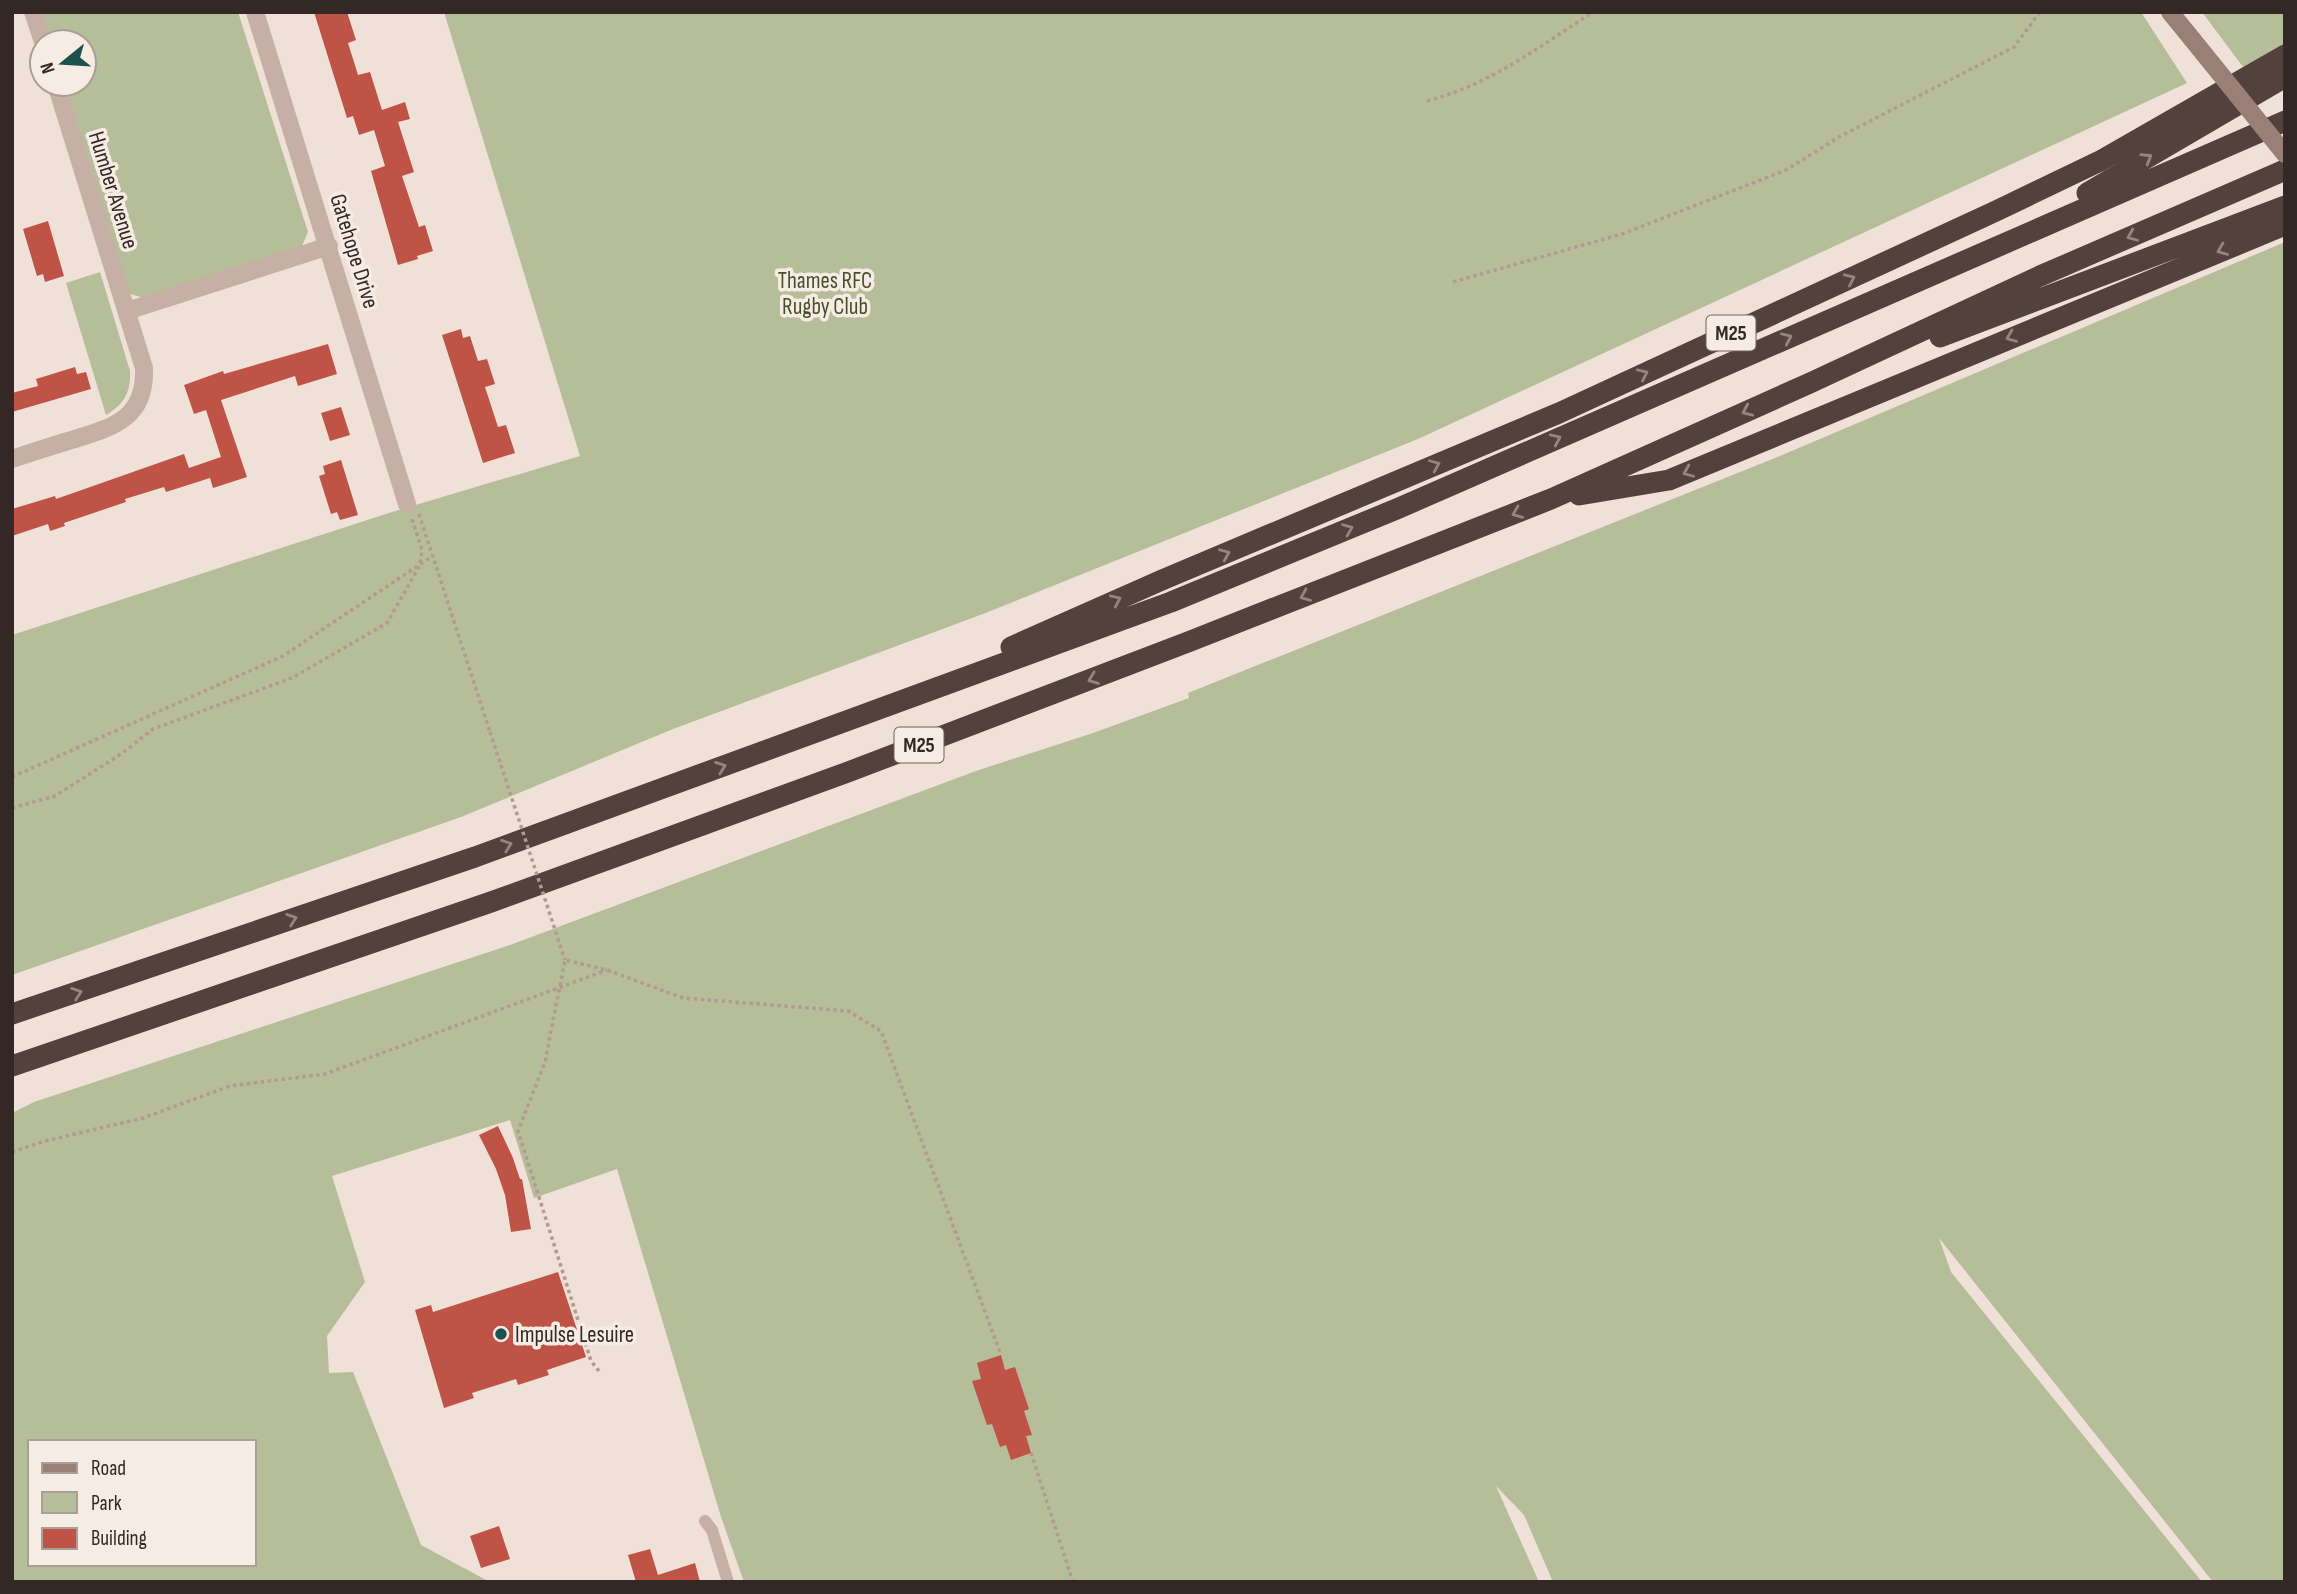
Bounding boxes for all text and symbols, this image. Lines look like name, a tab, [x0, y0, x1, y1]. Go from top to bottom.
north arrow	[28, 28, 98, 98]
text: N	[36, 59, 61, 76]
street label: Humber Avenue	[82, 128, 144, 252]
one-way arrow	[2139, 153, 2152, 166]
street label: Gatehope Drive	[323, 191, 385, 312]
one-way arrow	[2127, 228, 2139, 242]
one-way arrow	[2216, 242, 2228, 256]
park label: Thames RFC Rugby Club	[778, 267, 872, 321]
one-way arrow	[1842, 273, 1855, 287]
road number: M25	[1706, 316, 1756, 350]
one-way arrow	[2006, 328, 2018, 342]
one-way arrow	[1780, 332, 1792, 346]
one-way arrow	[1636, 368, 1648, 382]
one-way arrow	[1742, 403, 1755, 417]
one-way arrow	[1549, 433, 1562, 447]
one-way arrow	[1428, 460, 1440, 474]
one-way arrow	[1683, 464, 1696, 478]
one-way arrow	[1511, 504, 1523, 518]
one-way arrow	[1341, 524, 1353, 538]
one-way arrow	[1218, 548, 1230, 562]
one-way arrow	[1300, 588, 1312, 602]
one-way arrow	[1109, 595, 1121, 609]
one-way arrow	[1088, 670, 1100, 684]
road number: M25	[894, 728, 944, 762]
one-way arrow	[714, 761, 726, 775]
one-way arrow	[501, 839, 513, 853]
one-way arrow	[286, 913, 298, 927]
one-way arrow	[71, 987, 83, 1001]
place label: Impulse Lesuire	[515, 1321, 634, 1349]
marker: Impulse Lesuire	[493, 1326, 509, 1342]
legend	[28, 1440, 256, 1566]
text: Road	[91, 1456, 126, 1481]
text: Park	[91, 1491, 122, 1516]
text: Building	[91, 1526, 147, 1551]

